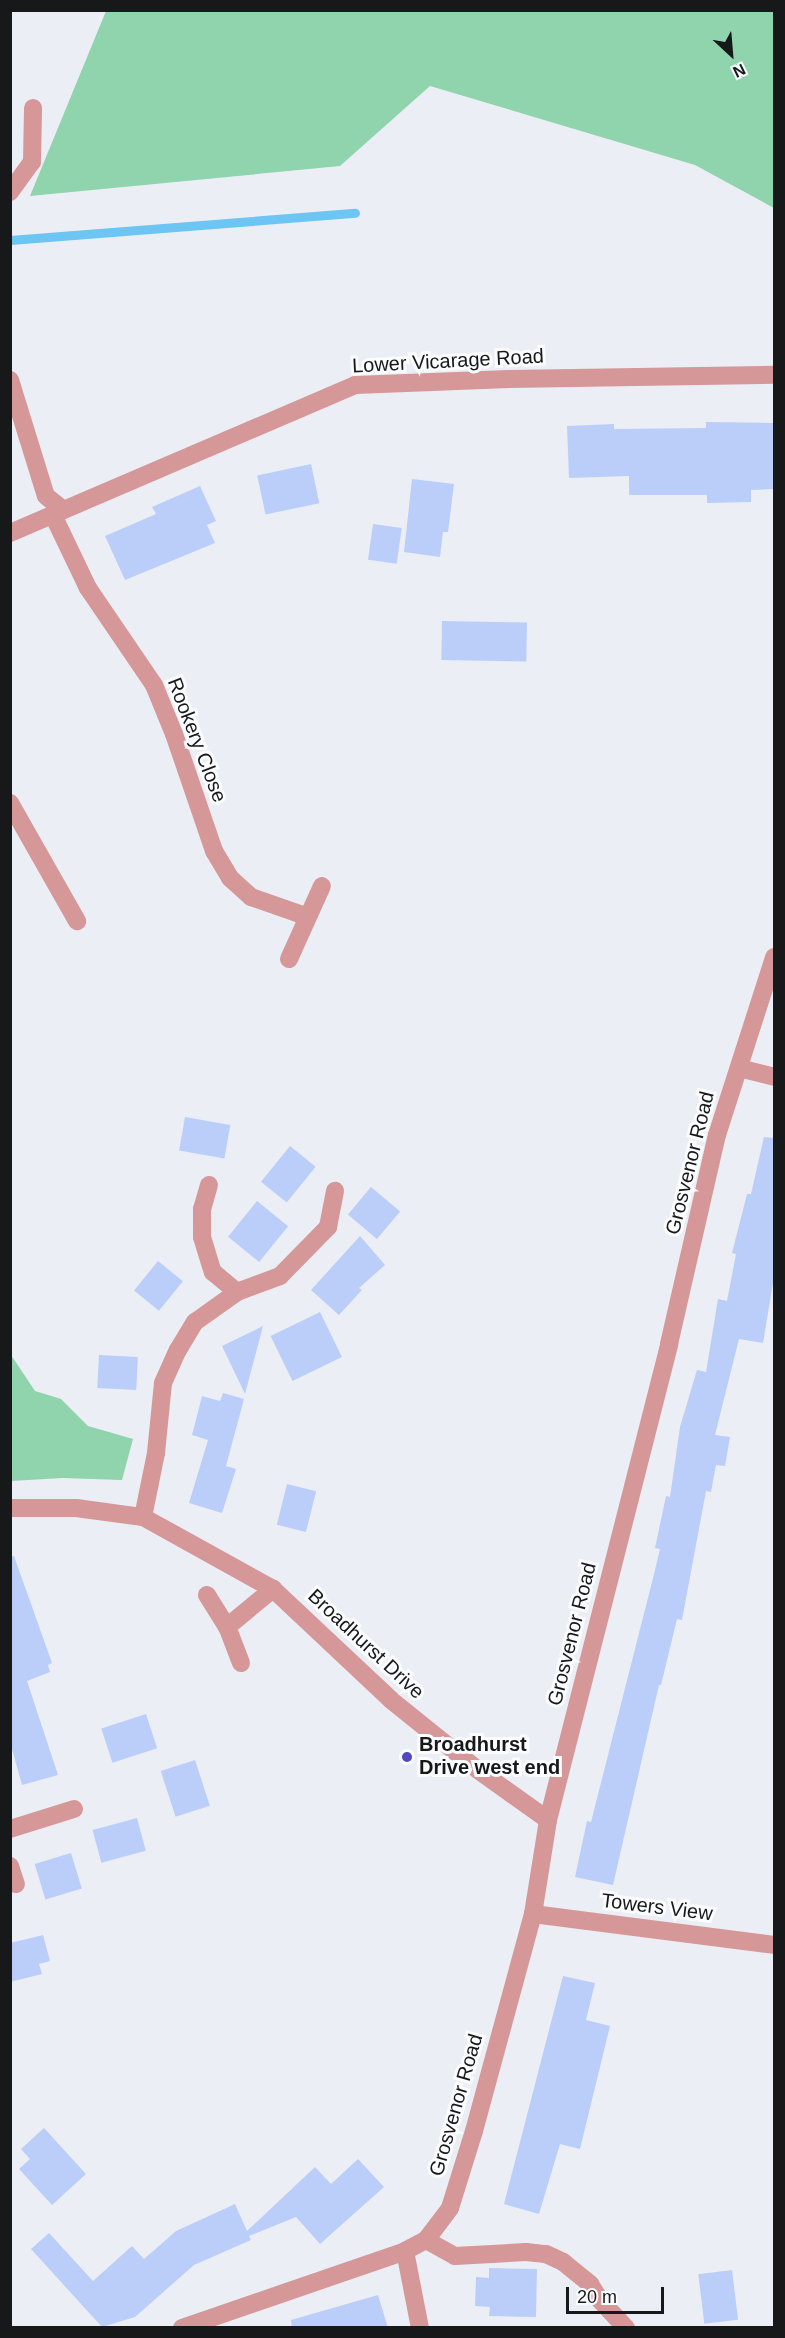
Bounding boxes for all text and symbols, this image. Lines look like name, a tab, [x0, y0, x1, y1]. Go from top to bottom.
north arrow	[701, 24, 761, 84]
text: N	[730, 60, 748, 81]
street label: Lower Vicarage Road	[352, 344, 544, 378]
street label: Rookery Close	[162, 674, 232, 806]
street label: Grosvenor Road	[661, 1089, 719, 1237]
street label: Grosvenor Road	[543, 1560, 601, 1708]
street label: Broadhurst Drive	[303, 1584, 429, 1704]
place label: Broadhurst Drive west end	[419, 1733, 560, 1780]
marker: Broadhurst Drive west end	[400, 1750, 414, 1764]
street label: Towers View	[600, 1888, 714, 1926]
street label: Grosvenor Road	[424, 2031, 488, 2179]
scale bar	[569, 2275, 666, 2313]
text: 20 m	[577, 2287, 617, 2307]

